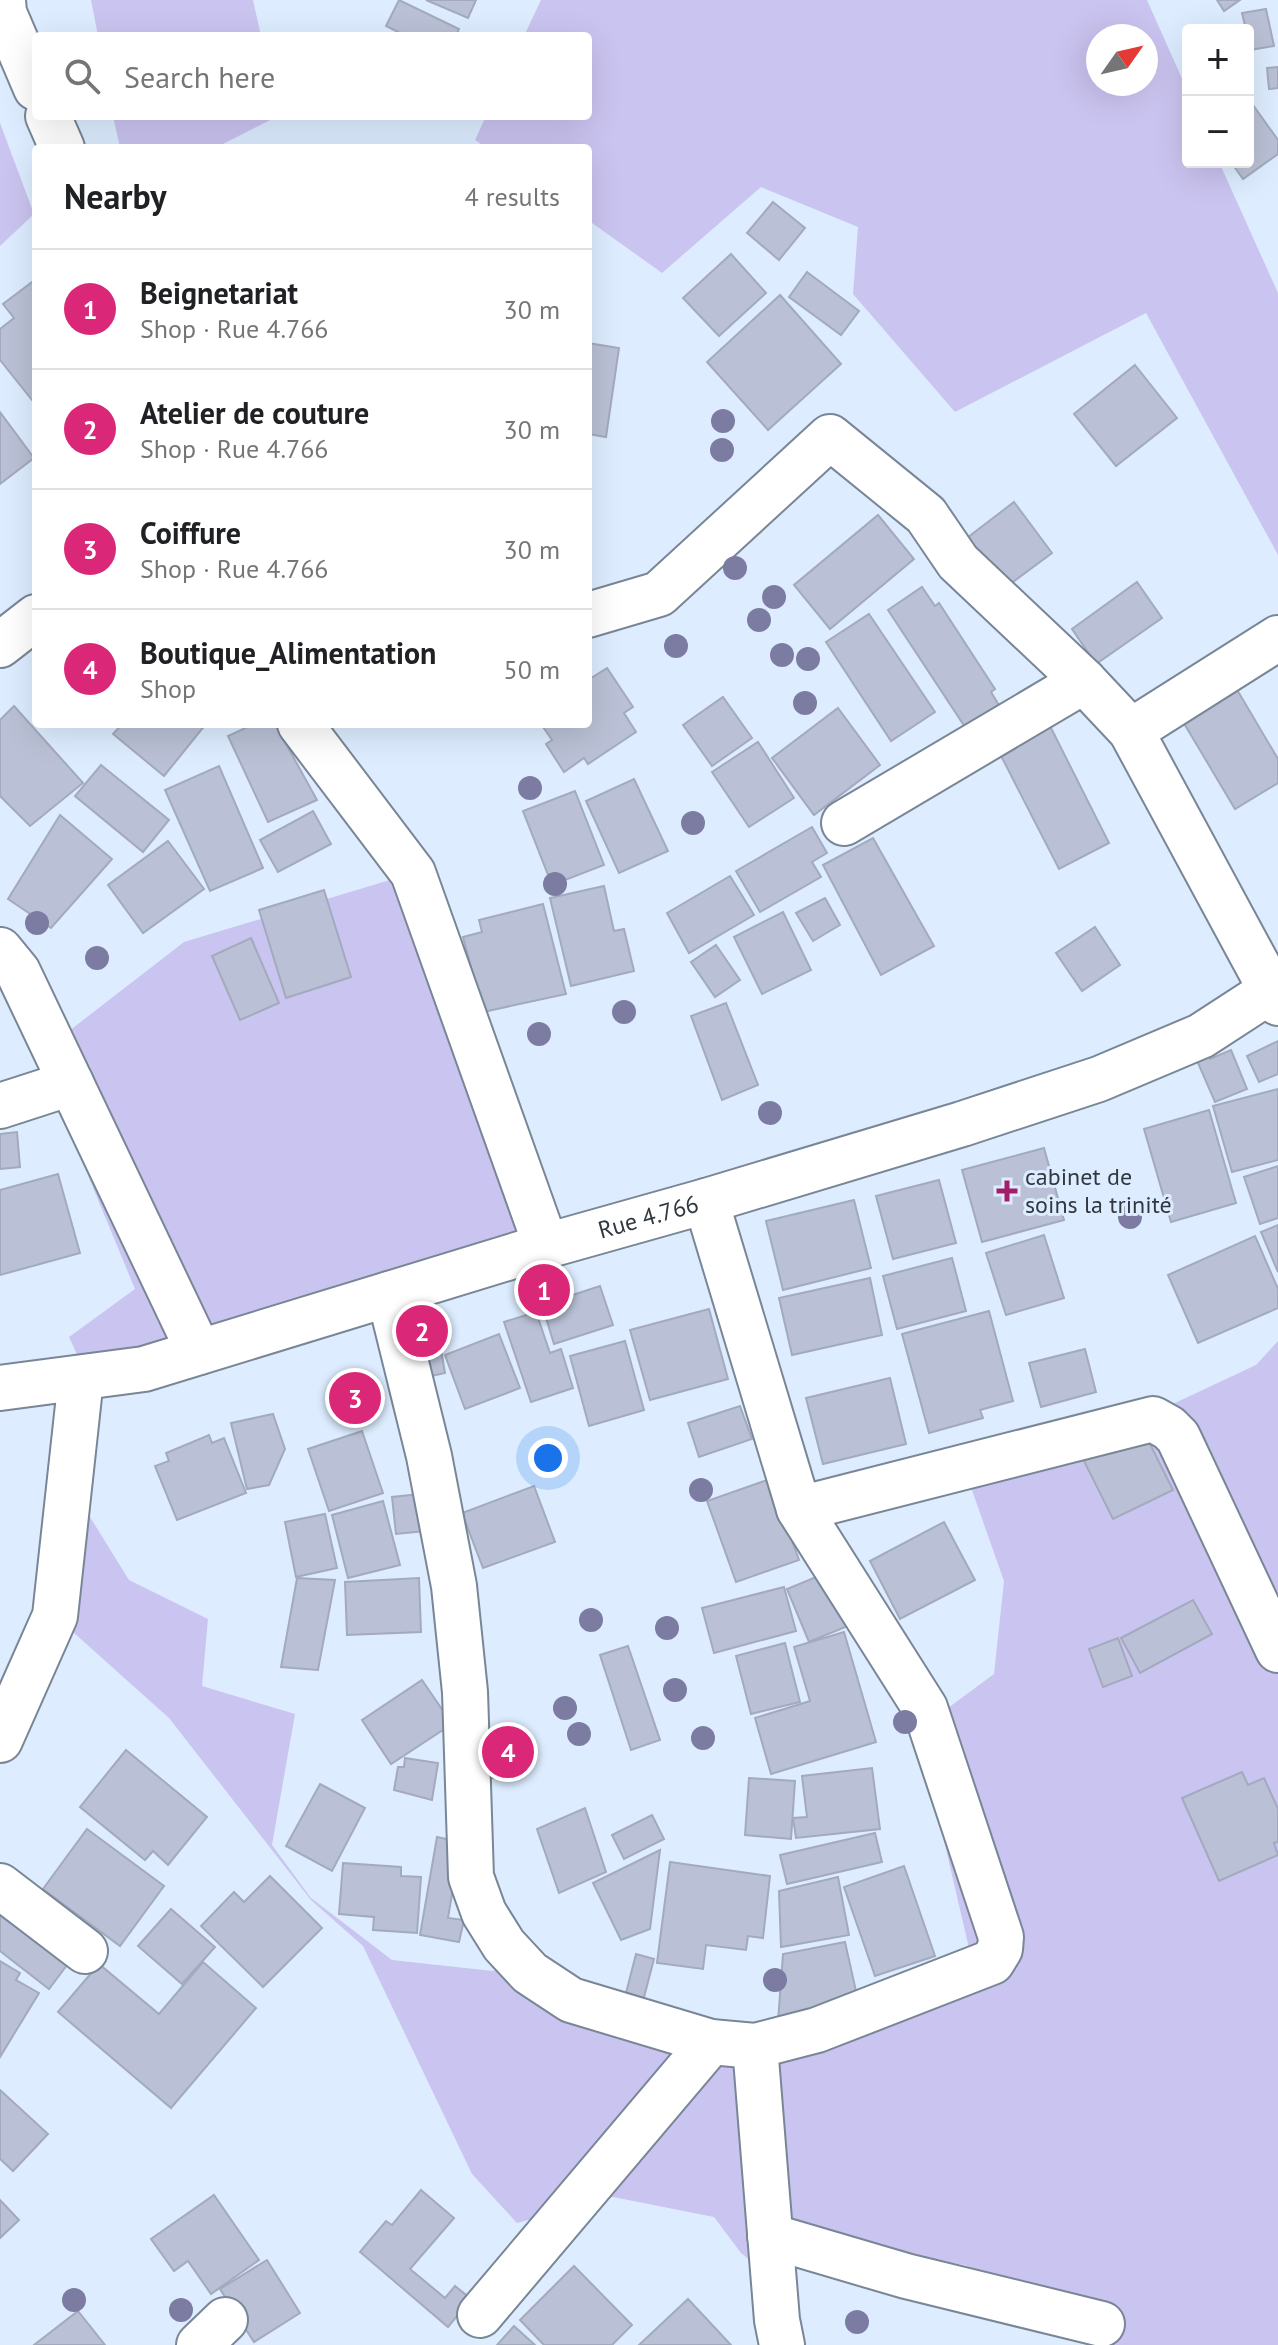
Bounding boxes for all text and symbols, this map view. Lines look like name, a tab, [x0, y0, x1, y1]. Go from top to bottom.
north arrow	[1086, 24, 1158, 96]
map controls	[1182, 24, 1254, 168]
button: +	[1182, 24, 1254, 96]
search box	[32, 32, 592, 120]
icon: search	[60, 54, 104, 98]
text: Search here	[124, 57, 275, 96]
button: −	[1182, 96, 1254, 168]
text: Nearby	[64, 174, 166, 218]
text: 4 results	[465, 180, 560, 213]
text: Beignetariat	[140, 273, 298, 312]
text: 1	[83, 293, 97, 326]
text: 30 m	[504, 293, 560, 326]
text: Shop · Rue 4.766	[140, 312, 328, 345]
text: Atelier de couture	[140, 393, 369, 432]
text: 2	[83, 413, 97, 446]
text: 30 m	[504, 413, 560, 446]
text: Shop · Rue 4.766	[140, 432, 328, 465]
text: Coiffure	[140, 513, 241, 552]
text: 3	[83, 533, 97, 566]
text: 30 m	[504, 533, 560, 566]
text: Shop · Rue 4.766	[140, 552, 328, 585]
text: Boutique_Alimentation	[140, 633, 436, 672]
text: 4	[83, 653, 97, 686]
text: 50 m	[504, 653, 560, 686]
text: Shop	[140, 672, 196, 705]
place label: cabinet de soins la trinité	[1025, 1161, 1172, 1220]
marker: cabinet de soins la trinité	[996, 1180, 1018, 1202]
street label: Rue 4.766	[594, 1188, 702, 1246]
pin: 1	[518, 1260, 570, 1320]
pin: 2	[396, 1301, 448, 1361]
pin: 3	[329, 1368, 381, 1428]
your location	[528, 1438, 568, 1478]
pin: 4	[482, 1722, 534, 1782]

